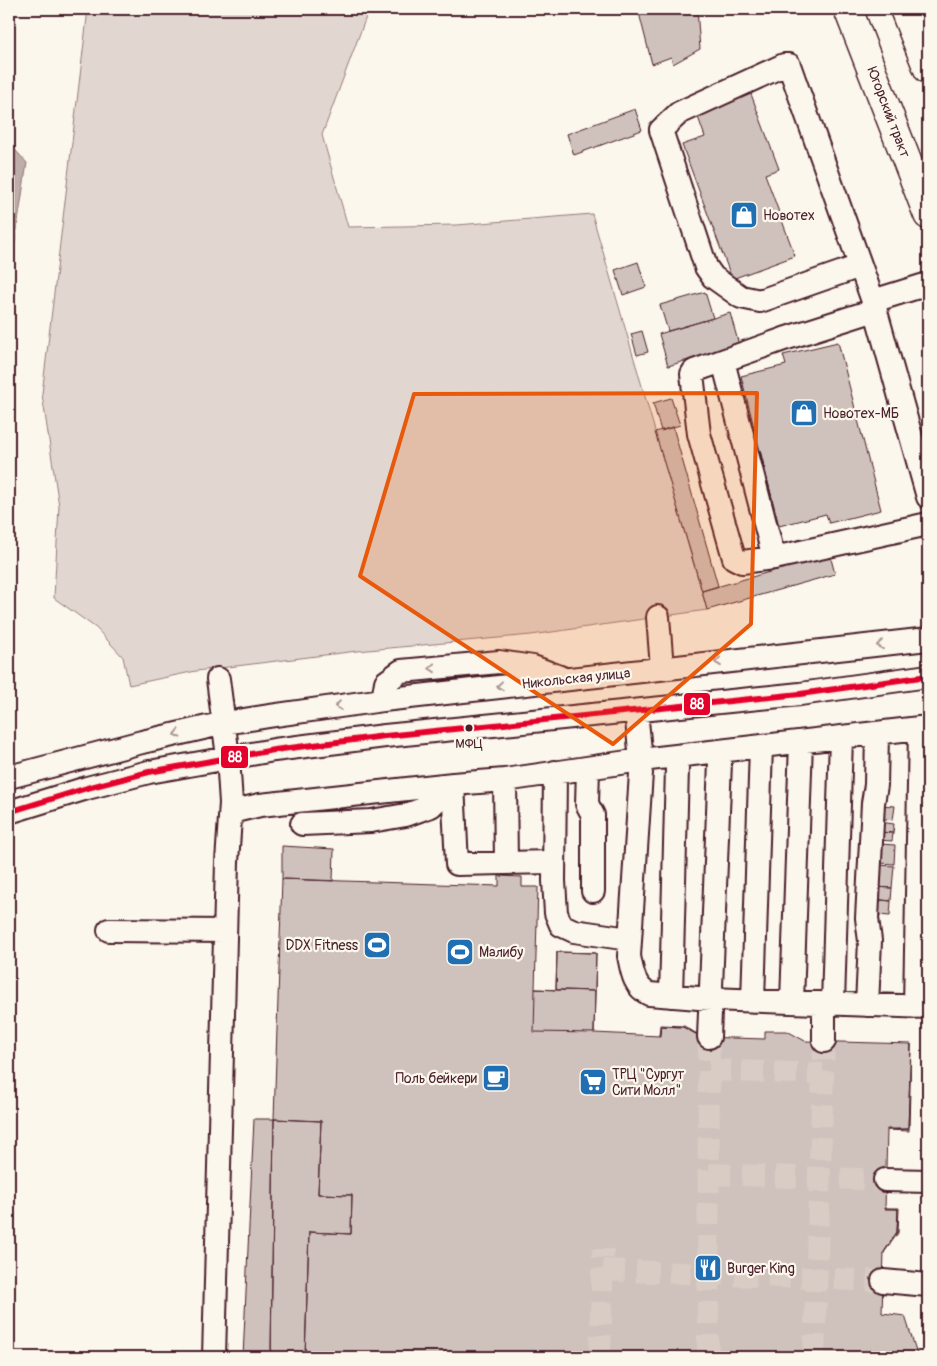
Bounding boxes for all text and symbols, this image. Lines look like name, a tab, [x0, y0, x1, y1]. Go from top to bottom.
street label: Югорский тракт	[863, 64, 914, 160]
shop icon: Новотех	[729, 200, 759, 230]
place label: Новотех	[763, 207, 815, 224]
shop icon: Новотех-МБ	[789, 398, 819, 428]
place label: Новотех-МБ	[823, 405, 899, 422]
one-way arrow	[875, 639, 883, 650]
one-way arrow	[714, 656, 722, 667]
one-way arrow	[428, 662, 436, 673]
street label: Никольская улица	[521, 664, 631, 693]
one-way arrow	[495, 680, 503, 691]
line badge: 88	[683, 692, 711, 716]
text: 88	[690, 696, 704, 713]
one-way arrow	[334, 700, 342, 711]
marker: МФЦ	[464, 723, 474, 733]
one-way arrow	[173, 728, 182, 739]
place label: МФЦ	[455, 736, 483, 752]
line badge: 88	[220, 745, 249, 769]
text: 88	[228, 749, 242, 766]
sports icon: DDX Fitness	[362, 930, 392, 960]
place label: DDX Fitness	[286, 937, 359, 954]
sports icon: Малибу	[445, 937, 475, 967]
place label: Малибу	[479, 944, 523, 961]
cafe icon: Поль бейкери	[481, 1063, 511, 1093]
place label: ТРЦ "Сургут Сити Молл"	[612, 1066, 684, 1099]
supermarket icon: ТРЦ "Сургут Сити Молл"	[578, 1067, 608, 1097]
place label: Поль бейкери	[396, 1070, 477, 1087]
restaurant icon: Burger King	[693, 1253, 723, 1283]
place label: Burger King	[727, 1260, 795, 1277]

